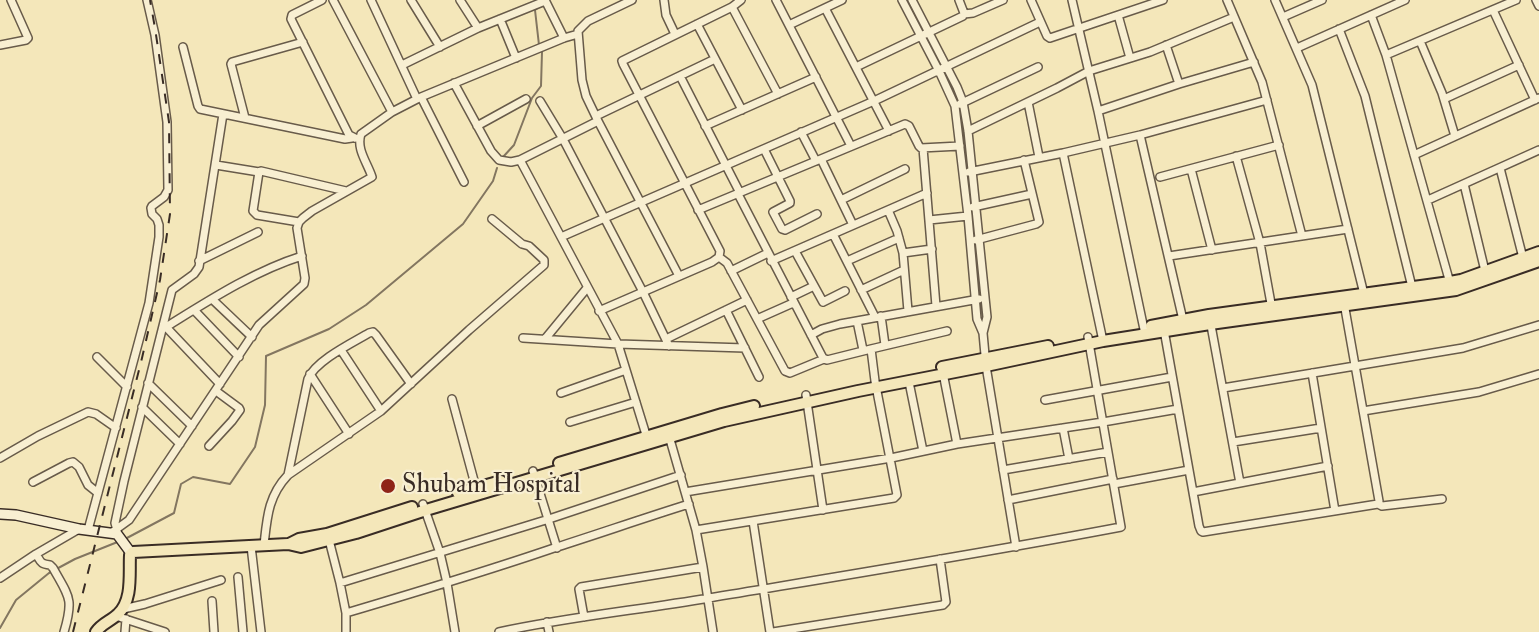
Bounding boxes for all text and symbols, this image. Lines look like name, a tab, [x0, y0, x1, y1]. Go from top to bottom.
place label: Shubam Hospital	[402, 470, 580, 502]
marker: Shubam Hospital	[379, 477, 397, 495]

